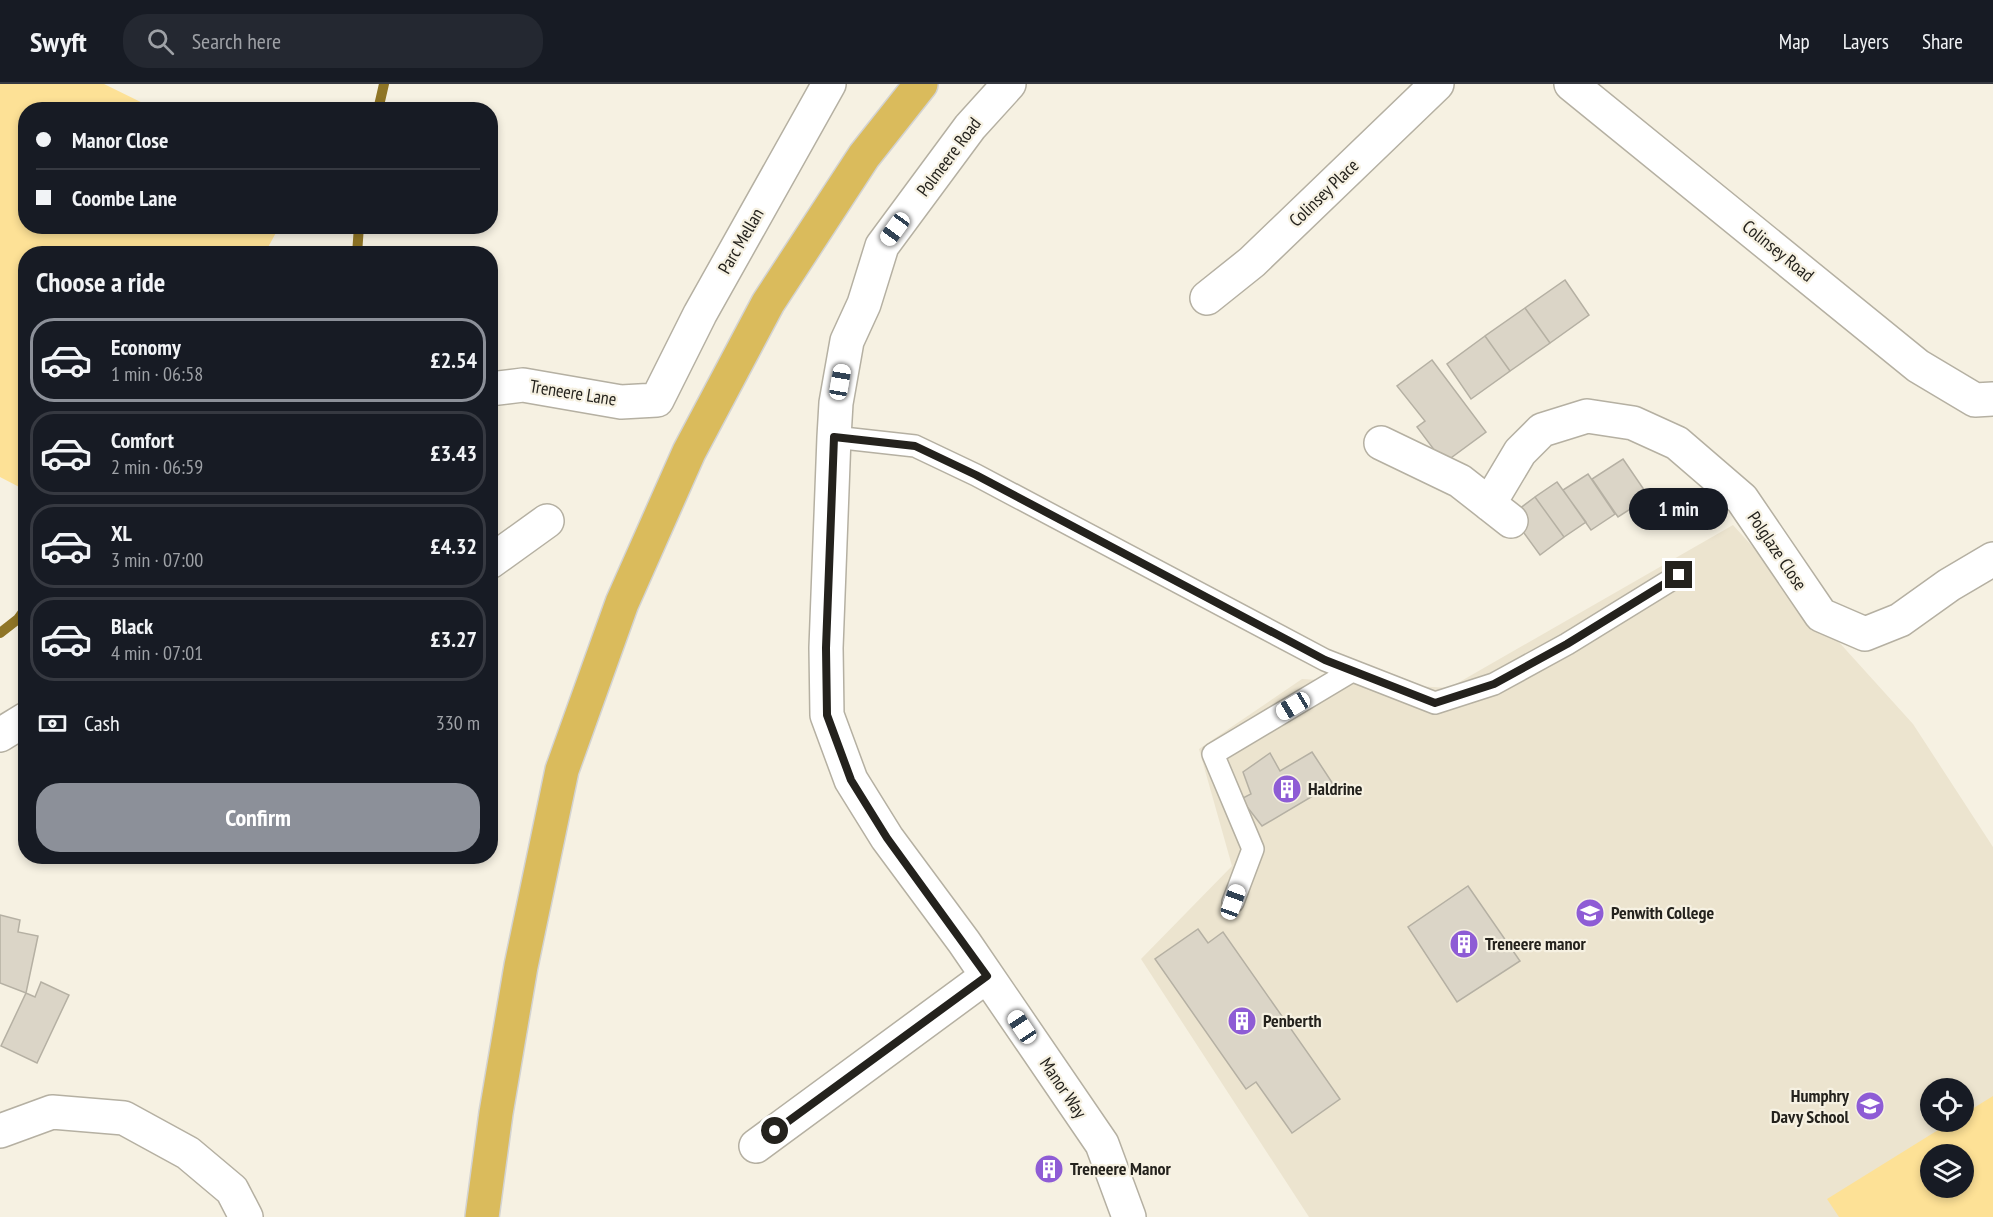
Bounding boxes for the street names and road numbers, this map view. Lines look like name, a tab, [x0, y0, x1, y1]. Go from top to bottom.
street label: Polmeere Road	[911, 113, 986, 201]
street label: Colinsey Place	[1284, 154, 1363, 231]
street label: Parc Mellan	[713, 204, 769, 278]
street label: Colinsey Road	[1738, 215, 1819, 286]
street label: Treneere Lane	[528, 374, 618, 411]
street label: Polglaze Close	[1743, 507, 1812, 594]
street label: Manor Way	[1035, 1053, 1092, 1123]

